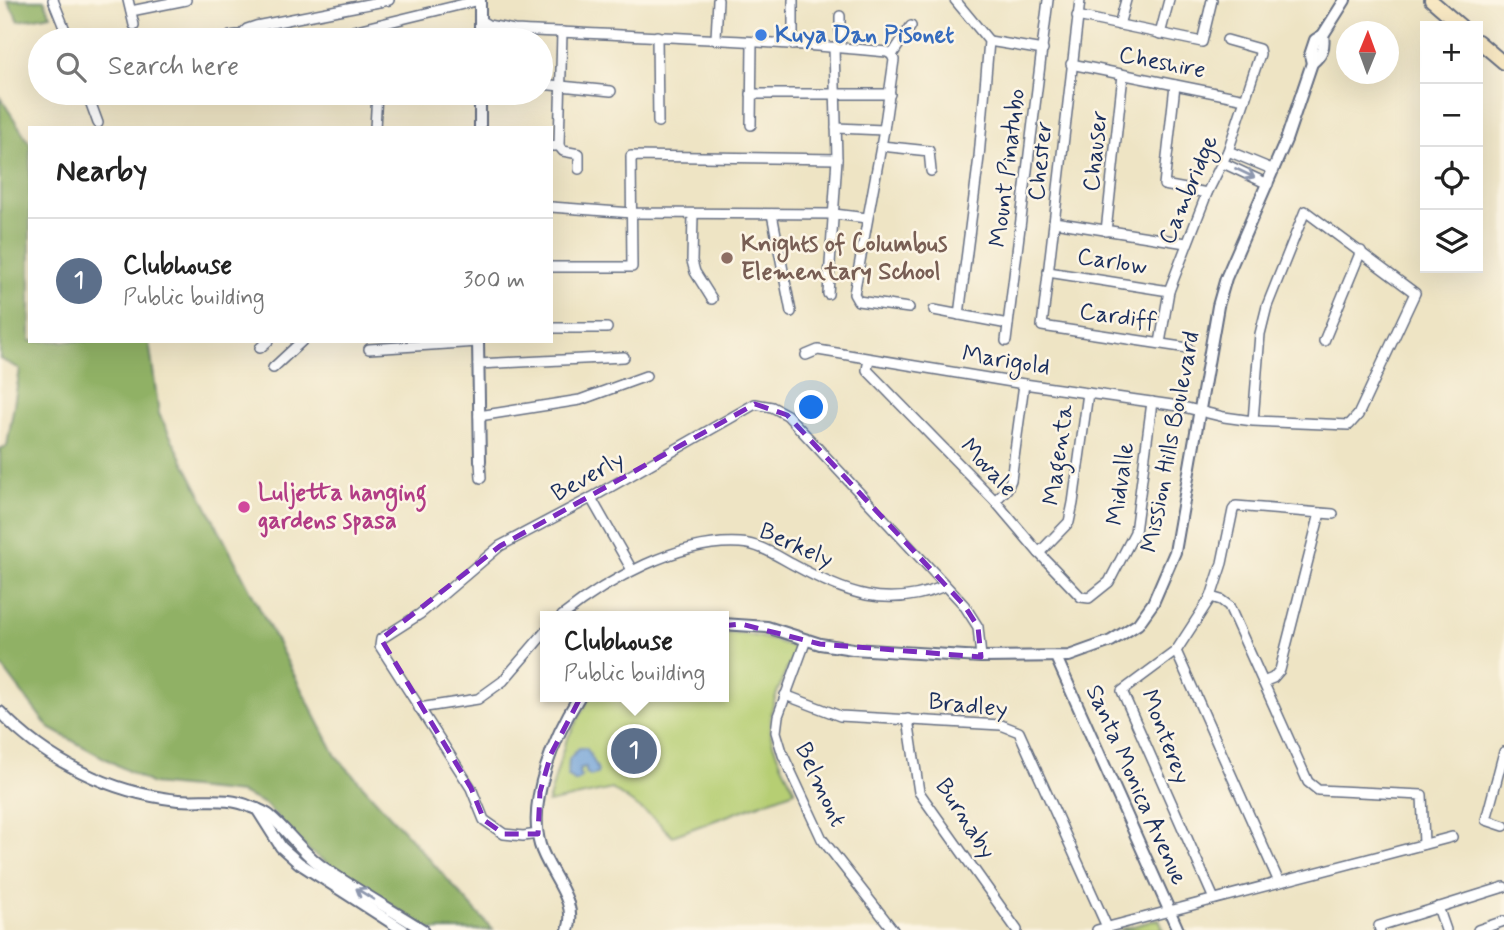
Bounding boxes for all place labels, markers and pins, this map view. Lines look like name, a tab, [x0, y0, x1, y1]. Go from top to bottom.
place label: Kuya Dan Pisonet	[775, 20, 954, 51]
marker: Kuya Dan Pisonet	[753, 27, 769, 43]
place label: Knights of Columbus Elementary School	[741, 229, 948, 288]
marker: Knights of Columbus Elementary School	[719, 250, 735, 266]
place label: Luljetta hanging gardens spasa	[258, 478, 427, 538]
marker: Luljetta hanging gardens spasa	[236, 499, 252, 515]
pin: 1	[611, 725, 657, 777]

